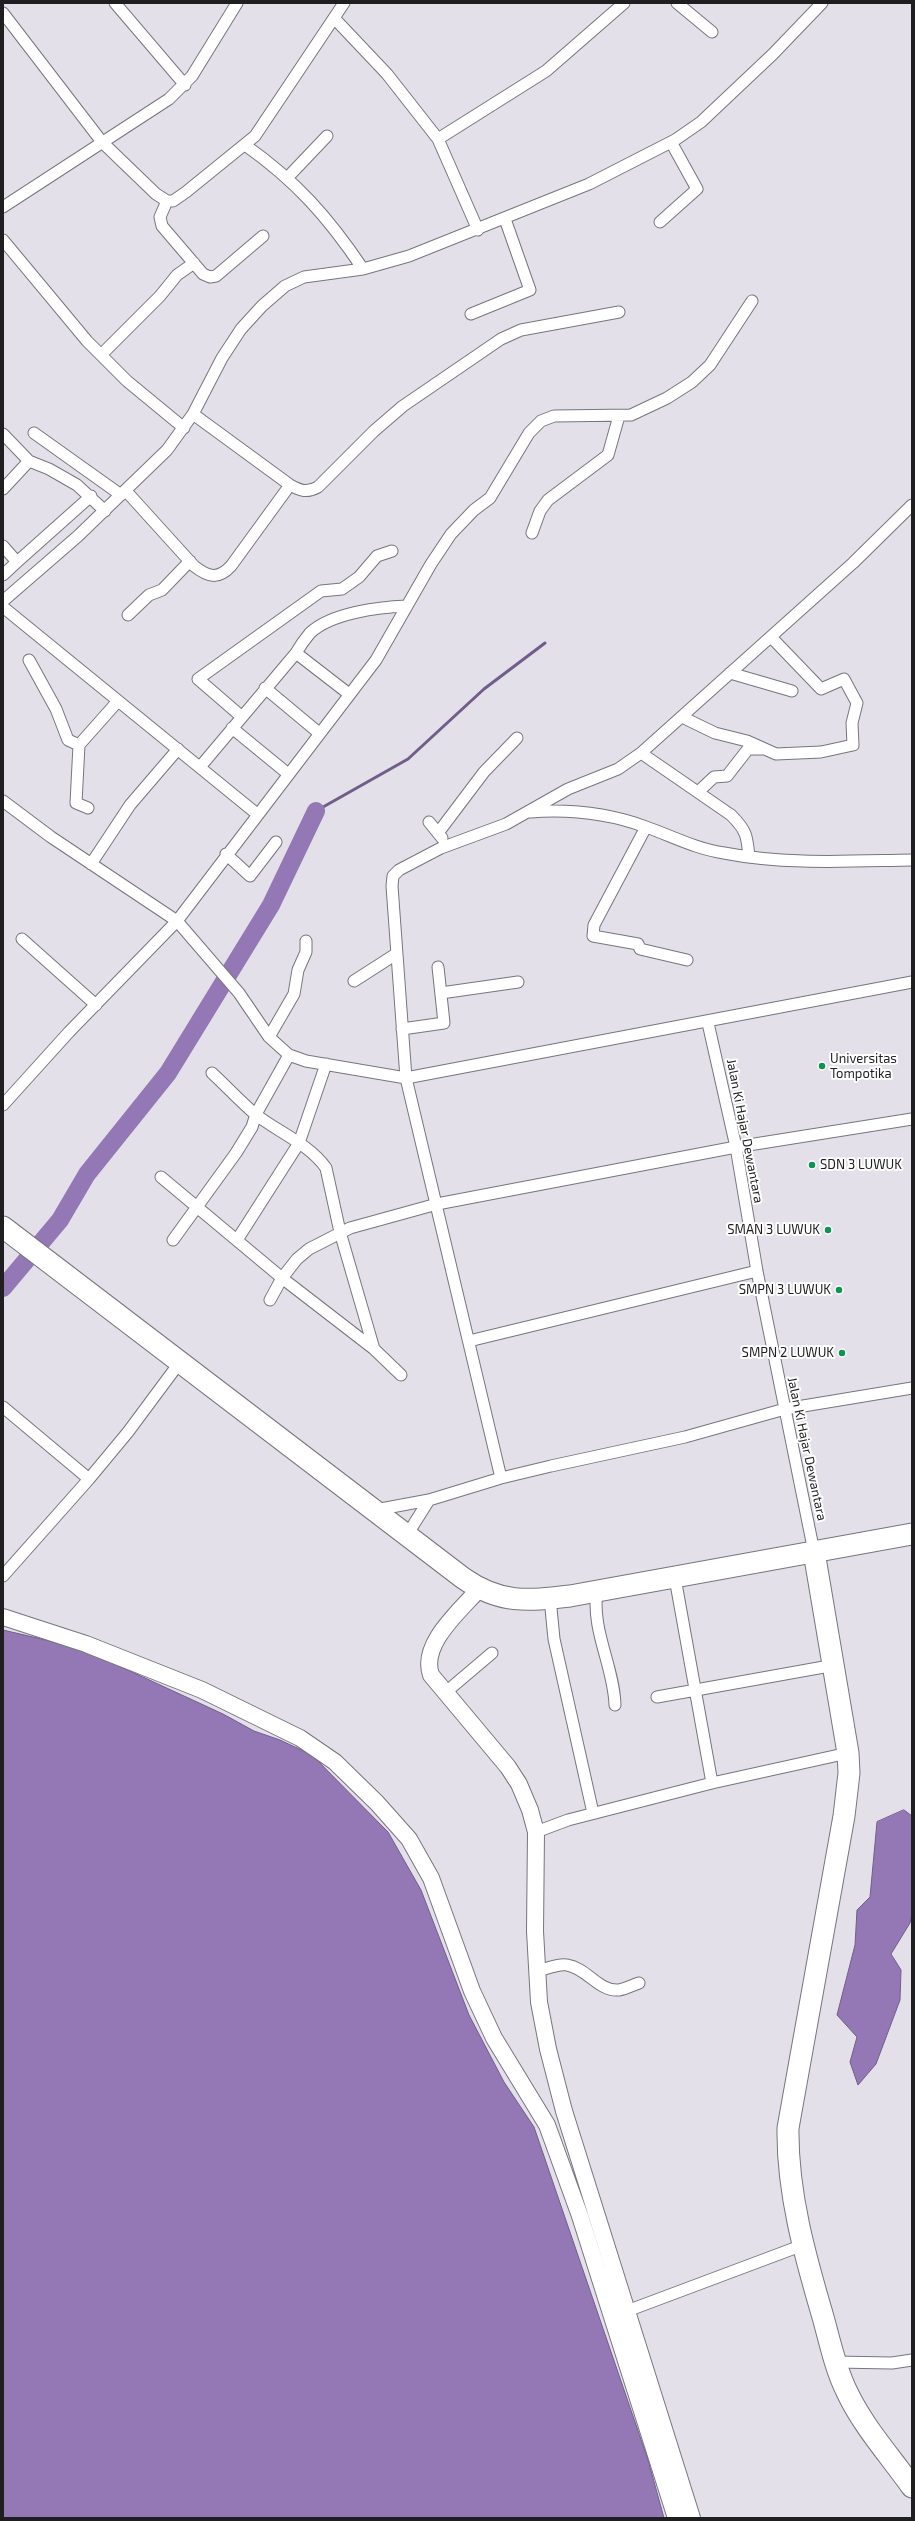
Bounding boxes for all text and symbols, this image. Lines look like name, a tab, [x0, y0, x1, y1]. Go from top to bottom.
place label: Universitas Tompotika	[830, 1051, 897, 1082]
street label: Jalan Ki Hajar Dewantara	[723, 1058, 767, 1204]
marker: Universitas Tompotika	[817, 1061, 827, 1071]
place label: SDN 3 LUWUK	[820, 1157, 902, 1173]
marker: SDN 3 LUWUK	[807, 1160, 817, 1170]
place label: SMAN 3 LUWUK	[727, 1222, 820, 1238]
marker: SMAN 3 LUWUK	[823, 1225, 833, 1235]
place label: SMPN 3 LUWUK	[739, 1282, 831, 1298]
marker: SMPN 3 LUWUK	[834, 1285, 844, 1295]
place label: SMPN 2 LUWUK	[742, 1345, 834, 1361]
marker: SMPN 2 LUWUK	[837, 1348, 847, 1358]
street label: Jalan Ki Hajar Dewantara	[784, 1376, 830, 1522]

